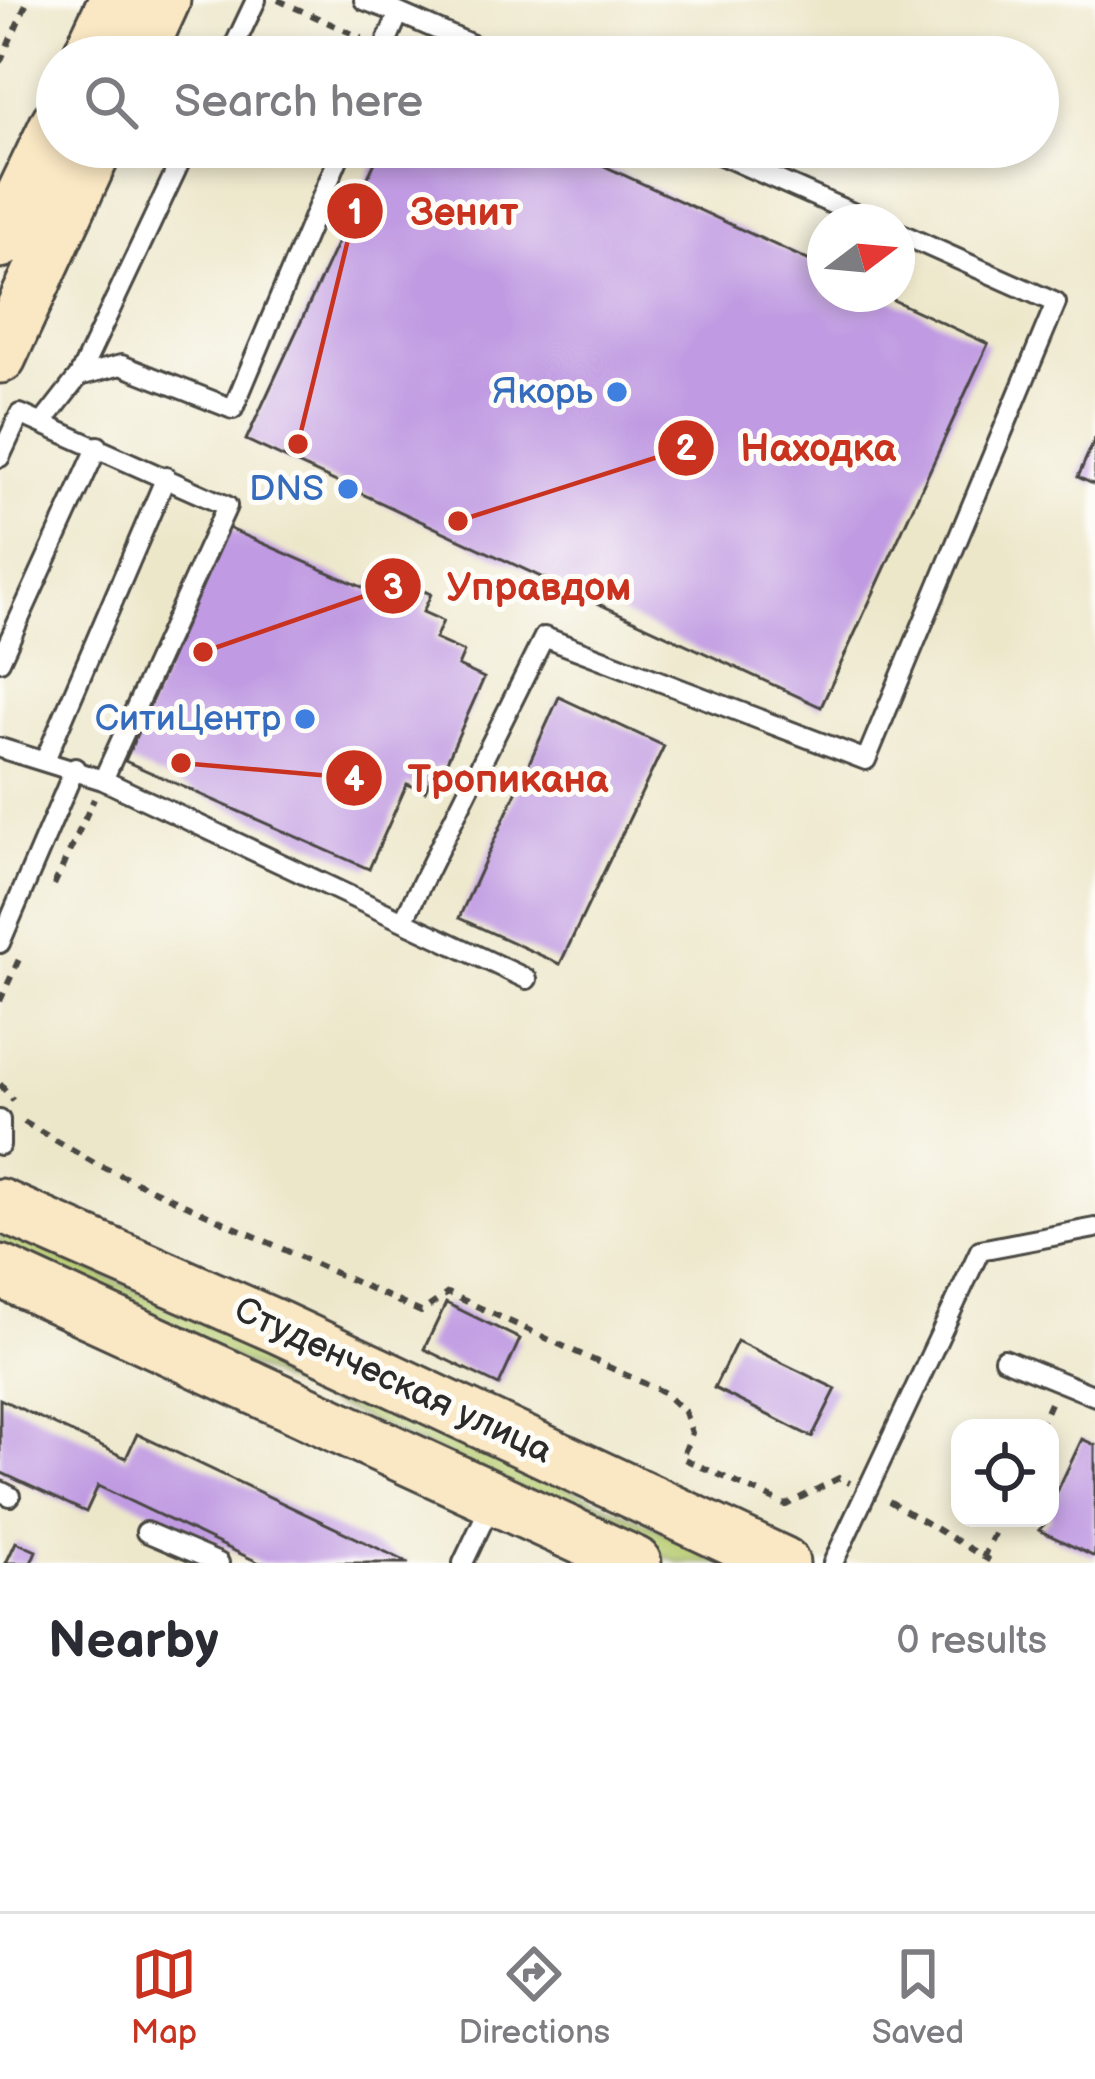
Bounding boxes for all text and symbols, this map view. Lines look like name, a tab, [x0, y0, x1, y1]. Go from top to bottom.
search box	[36, 36, 1059, 168]
icon: search	[78, 69, 144, 135]
text: Search here	[174, 75, 423, 130]
callout: Зенит	[325, 174, 542, 249]
text: Зенит	[410, 190, 519, 237]
text: 1	[347, 192, 363, 235]
north arrow	[807, 204, 915, 312]
place label: Якорь	[492, 371, 593, 414]
marker: Якорь	[604, 379, 630, 405]
callout: Находка	[656, 410, 920, 485]
text: Находка	[740, 426, 896, 473]
text: 2	[675, 428, 697, 471]
place label: DNS	[249, 468, 324, 511]
marker: DNS	[335, 476, 361, 502]
callout: Управдом	[363, 549, 655, 624]
text: Управдом	[447, 565, 631, 612]
text: 3	[382, 567, 404, 610]
place label: СитиЦентр	[95, 698, 281, 741]
marker: СитиЦентр	[292, 706, 318, 732]
callout: Тропикана	[324, 741, 633, 816]
text: Тропикана	[407, 757, 609, 804]
text: 4	[343, 759, 365, 802]
street label: Студенческая улица	[227, 1289, 559, 1473]
map controls	[951, 1419, 1059, 1527]
button: locate	[951, 1419, 1059, 1527]
text: Nearby	[48, 1611, 219, 1672]
text: 0 results	[896, 1618, 1047, 1665]
tab: Map	[131, 1941, 197, 2053]
tab: Directions	[458, 1941, 610, 2053]
tab: Saved	[872, 1941, 964, 2053]

